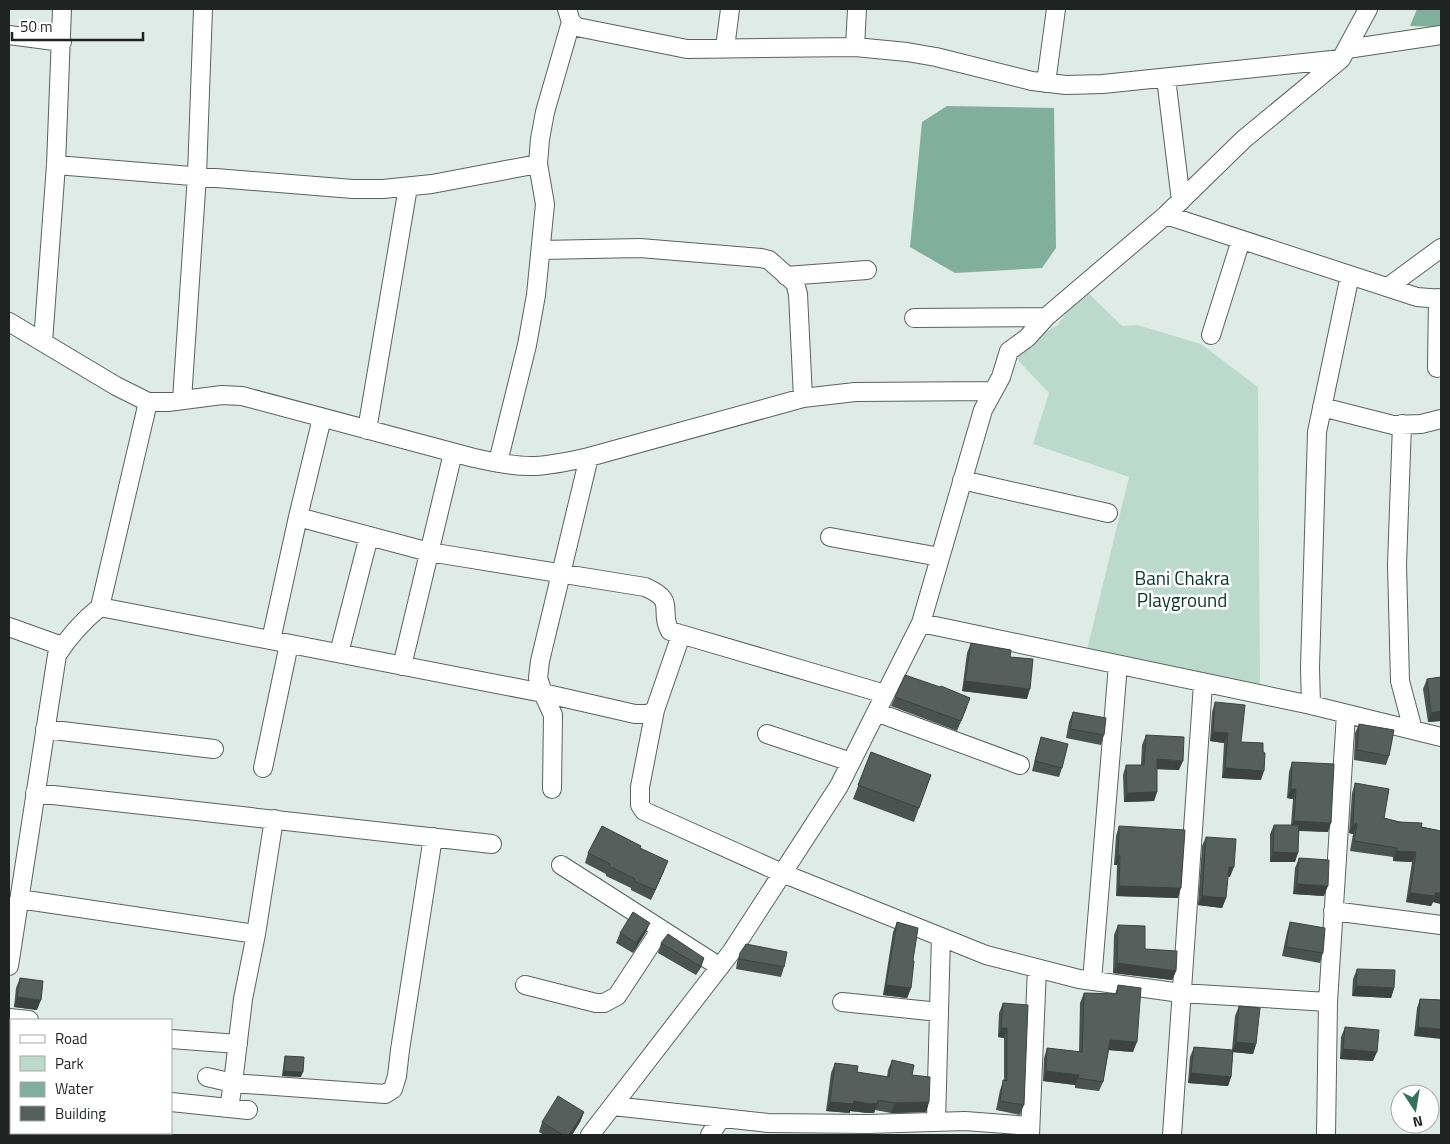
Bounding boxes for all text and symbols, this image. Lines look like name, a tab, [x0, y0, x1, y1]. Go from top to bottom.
scale bar	[12, 10, 144, 42]
text: 50 m	[20, 15, 53, 38]
park label: Bani Chakra Playground	[1134, 563, 1230, 614]
legend	[10, 1019, 172, 1134]
text: Road	[55, 1027, 87, 1050]
text: Park	[55, 1052, 84, 1075]
text: Water	[55, 1077, 94, 1100]
north arrow	[1390, 1084, 1440, 1134]
text: Building	[55, 1102, 106, 1125]
text: N	[1411, 1111, 1425, 1133]

